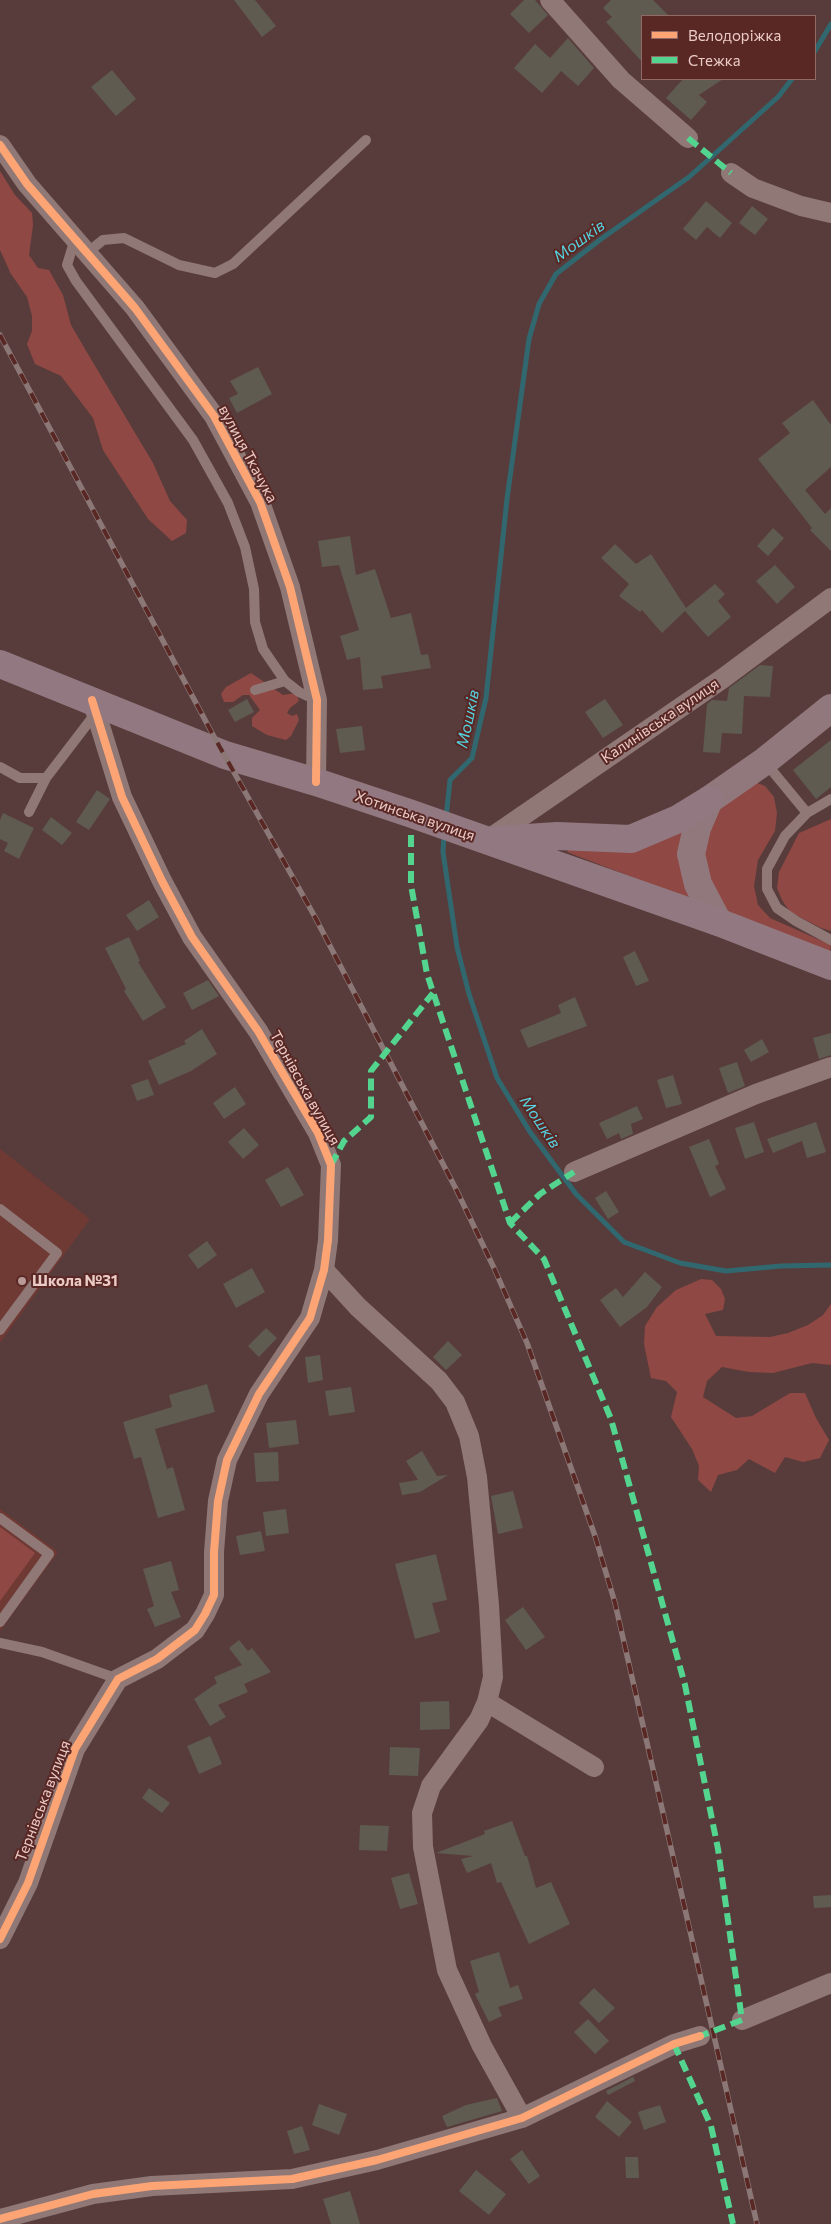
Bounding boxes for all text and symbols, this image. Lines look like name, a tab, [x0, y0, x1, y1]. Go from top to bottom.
legend	[641, 15, 816, 80]
text: Велодоріжка	[688, 26, 781, 44]
text: Стежка	[688, 51, 741, 69]
water label: Мошків	[549, 216, 609, 266]
street label: вулиця Ткачука	[215, 402, 281, 506]
street label: Калинівська вулиця	[598, 675, 722, 767]
water label: Мошків	[452, 688, 484, 750]
street label: Хотинська вулиця	[353, 787, 477, 845]
street label: Тернівська вулиця	[266, 1028, 344, 1148]
water label: Мошків	[515, 1092, 565, 1152]
place label: Школа №31	[32, 1272, 118, 1290]
marker: Школа №31	[16, 1275, 28, 1287]
street label: Тернівська вулиця	[12, 1738, 74, 1864]

